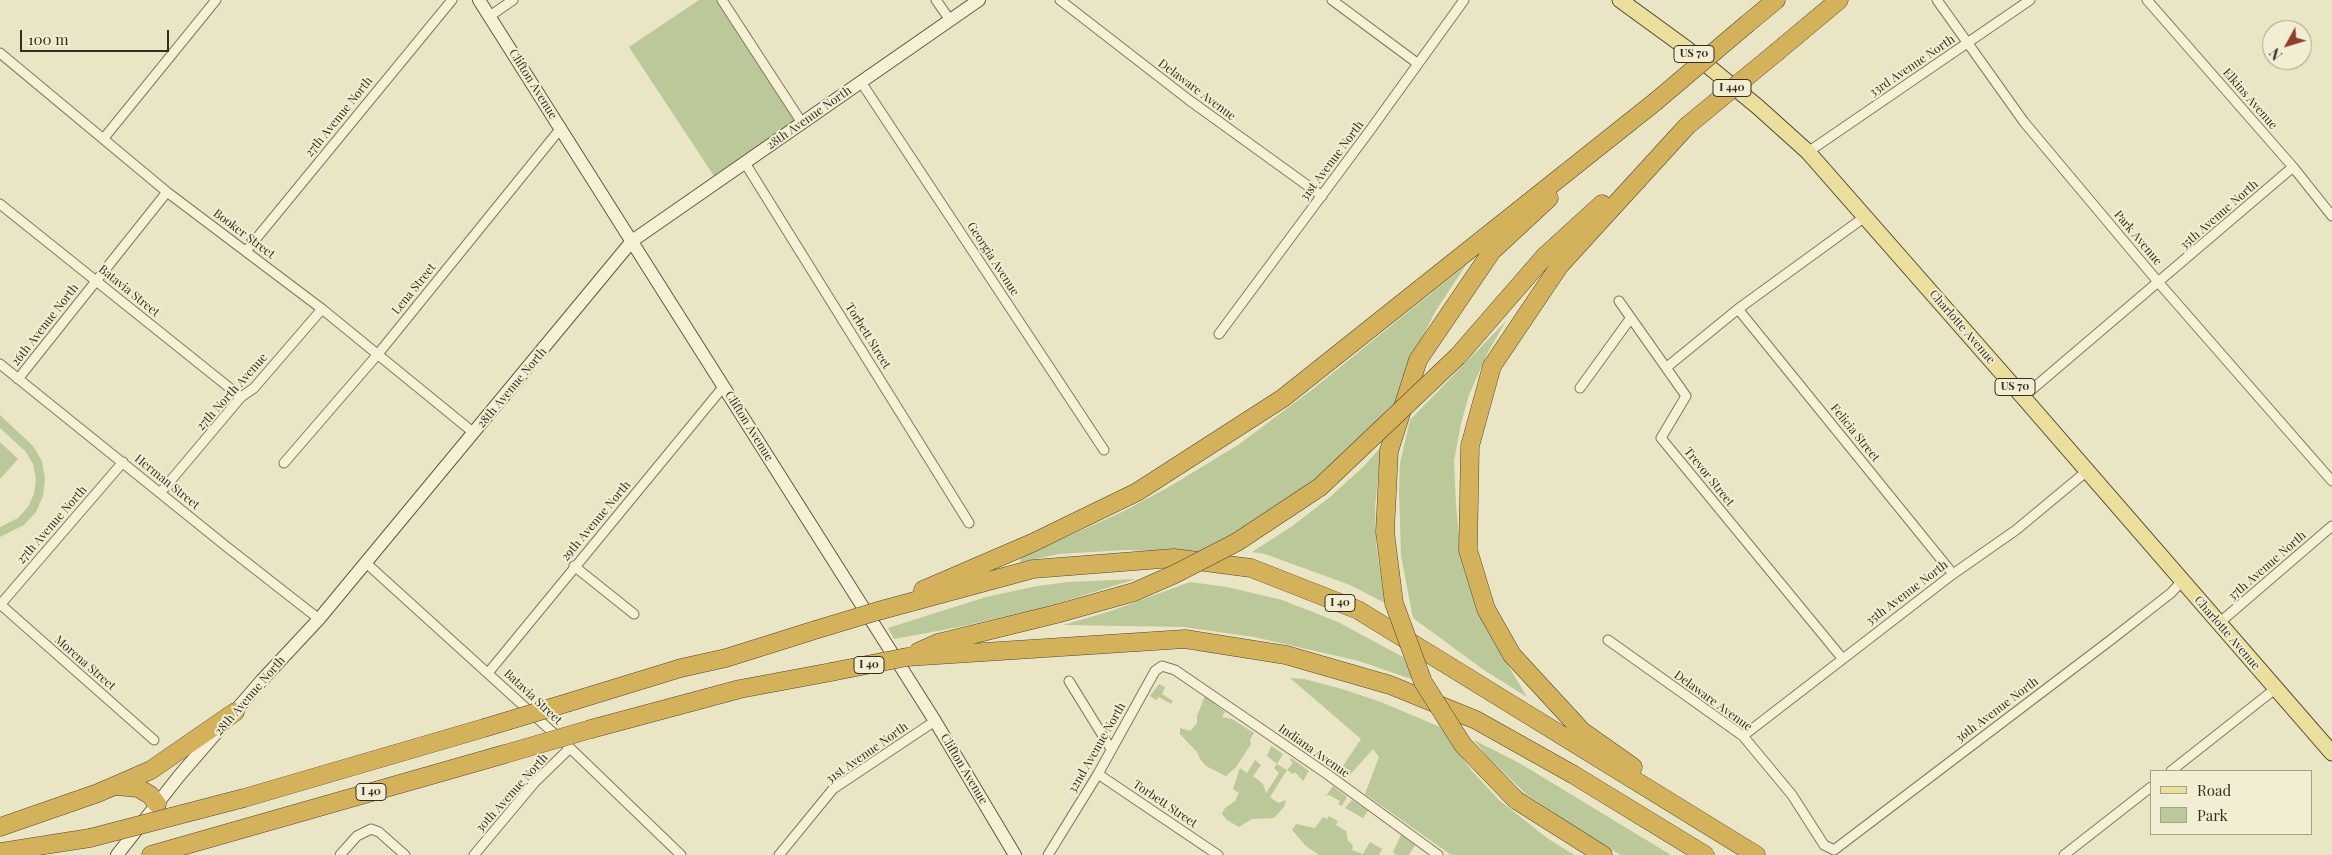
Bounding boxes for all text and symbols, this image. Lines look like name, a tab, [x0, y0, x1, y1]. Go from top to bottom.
scale bar	[22, 20, 171, 52]
north arrow	[2262, 20, 2312, 70]
text: 100 m	[28, 29, 69, 49]
street label: 33rd Avenue North	[1867, 32, 1957, 100]
text: N	[2265, 44, 2286, 64]
street label: Clifton Avenue	[506, 46, 560, 122]
road number: US 70	[1674, 46, 1714, 62]
street label: Delaware Avenue	[1156, 56, 1238, 124]
street label: Elkins Avenue	[2220, 66, 2280, 132]
street label: 27th Avenue North	[302, 74, 376, 160]
road number: I 440	[1713, 80, 1751, 96]
street label: 28th Avenue North	[764, 83, 854, 153]
street label: 31st Avenue North	[1297, 118, 1367, 204]
street label: 35th Avenue North	[2177, 177, 2261, 253]
street label: Booker Street	[210, 206, 278, 262]
street label: Park Avenue	[2111, 208, 2165, 268]
street label: Georgia Avenue	[964, 220, 1022, 298]
street label: Lena Street	[389, 261, 439, 317]
street label: Batavia Street	[96, 262, 162, 320]
street label: 26th Avenue North	[8, 281, 82, 369]
street label: Charlotte Avenue	[1926, 287, 1998, 367]
street label: Torbett Street	[842, 301, 894, 371]
street label: 28th Avenue North	[474, 345, 550, 431]
street label: 27th North Avenue	[194, 350, 270, 434]
road number: US 70	[1995, 378, 2035, 396]
street label: Clifton Avenue	[722, 388, 776, 464]
street label: Felicia Street	[1827, 401, 1883, 465]
street label: Trevor Street	[1681, 445, 1737, 509]
street label: Herman Street	[132, 451, 202, 513]
street label: 29th Avenue North	[558, 478, 634, 564]
street label: 27th Avenue North	[14, 483, 90, 567]
street label: 37th Avenue North	[2225, 528, 2309, 604]
street label: 35th Avenue North	[1863, 558, 1951, 628]
street label: Charlotte Avenue	[2191, 593, 2263, 673]
road number: I 40	[1325, 594, 1355, 612]
street label: Morena Street	[51, 633, 119, 693]
street label: 28th Avenue North	[212, 653, 288, 739]
road number: I 40	[854, 656, 884, 674]
street label: Batavia Street	[501, 666, 565, 728]
street label: Delaware Avenue	[1671, 668, 1755, 734]
street label: 36th Avenue North	[1953, 674, 2041, 746]
street label: 32nd Avenue North	[1065, 700, 1129, 796]
street label: 31st Avenue North	[823, 719, 911, 787]
street label: Indiana Avenue	[1276, 721, 1352, 781]
street label: Clifton Avenue	[937, 731, 991, 807]
street label: 30th Avenue North	[473, 751, 551, 835]
legend	[2150, 770, 2312, 835]
street label: Torbett Street	[1130, 777, 1200, 831]
text: Road	[2197, 780, 2231, 800]
road number: I 40	[356, 784, 386, 800]
text: Park	[2197, 805, 2228, 825]

